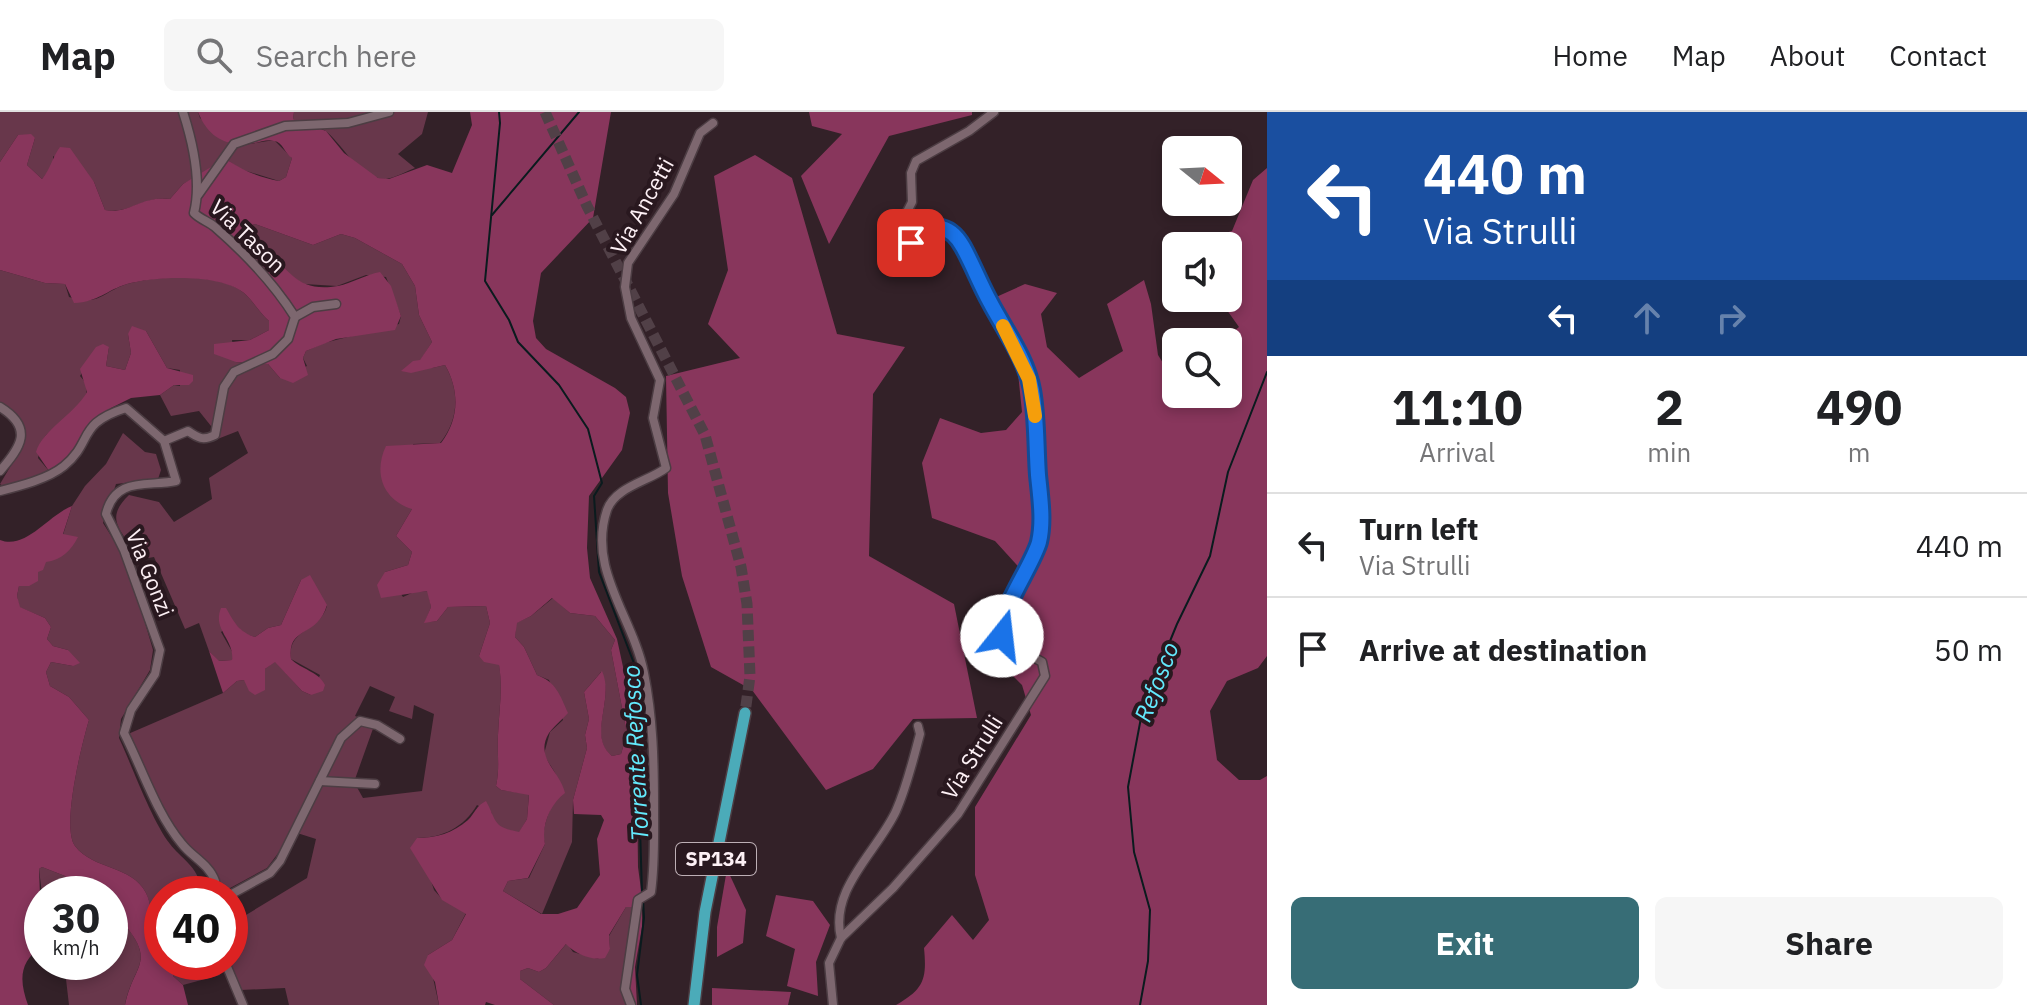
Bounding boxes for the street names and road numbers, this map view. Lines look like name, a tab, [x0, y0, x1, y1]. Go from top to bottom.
street label: Via Ancetti	[603, 152, 680, 259]
street label: Via Tason	[204, 193, 292, 279]
street label: Via Gonzi	[120, 525, 181, 621]
street label: Via Strulli	[934, 709, 1009, 804]
road number: SP134	[676, 843, 756, 875]

